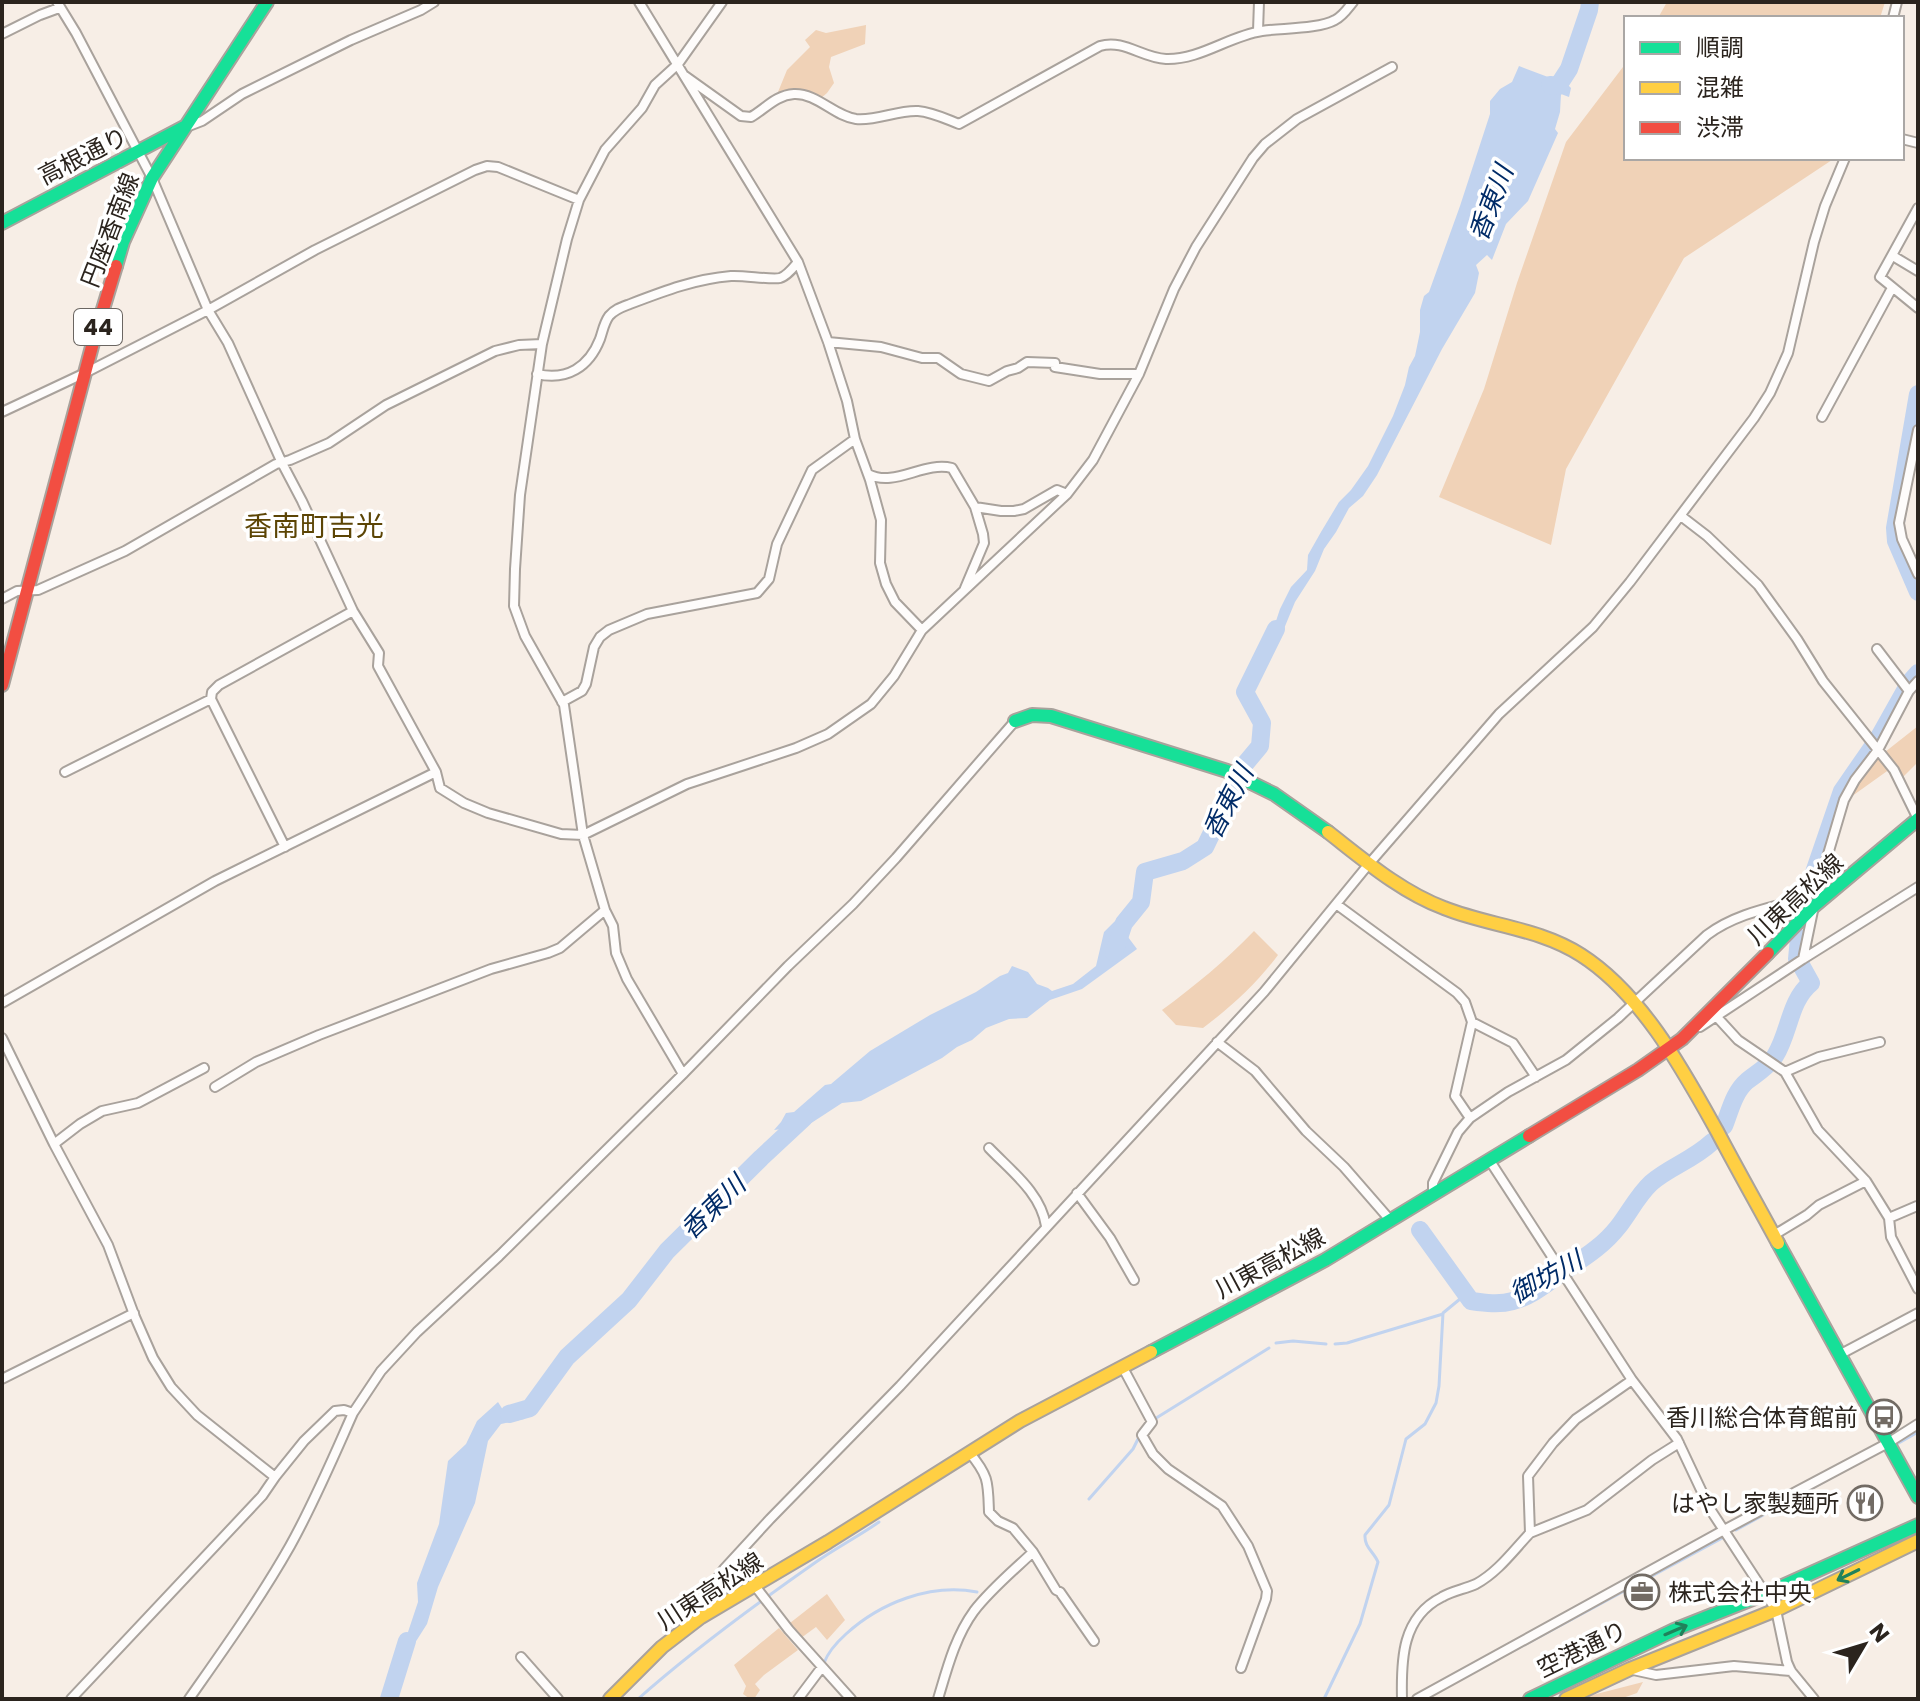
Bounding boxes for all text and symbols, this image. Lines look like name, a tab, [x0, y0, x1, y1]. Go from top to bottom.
legend	[1624, 16, 1904, 160]
text: 順調	[1696, 31, 1744, 64]
text: 混雑	[1696, 71, 1744, 104]
text: 渋滞	[1696, 111, 1744, 144]
street label: 高根通り	[33, 120, 133, 192]
water label: 香東川	[1460, 157, 1523, 246]
street label: 円座香南線	[73, 168, 147, 292]
road number: 44	[74, 309, 122, 345]
district label: 香南町吉光	[244, 507, 384, 546]
water label: 香東川	[1194, 756, 1263, 845]
street label: 川東高松線	[1740, 846, 1850, 952]
water label: 香東川	[672, 1165, 756, 1247]
street label: 川東高松線	[1209, 1220, 1331, 1306]
water label: 御坊川	[1503, 1241, 1591, 1312]
bus stop icon: 香川総合体育館前	[1865, 1398, 1903, 1436]
place label: 香川総合体育館前	[1666, 1401, 1858, 1434]
restaurant icon: はやし家製麺所	[1846, 1484, 1884, 1522]
place label: はやし家製麺所	[1671, 1487, 1839, 1520]
street label: 川東高松線	[651, 1544, 769, 1638]
one-way arrow	[1836, 1568, 1860, 1583]
office icon: 株式会社中央	[1623, 1573, 1661, 1611]
place label: 株式会社中央	[1668, 1576, 1812, 1609]
north arrow	[1824, 1605, 1904, 1685]
street label: 空港通り	[1532, 1613, 1632, 1685]
text: N	[1862, 1617, 1897, 1649]
one-way arrow	[1663, 1621, 1688, 1636]

